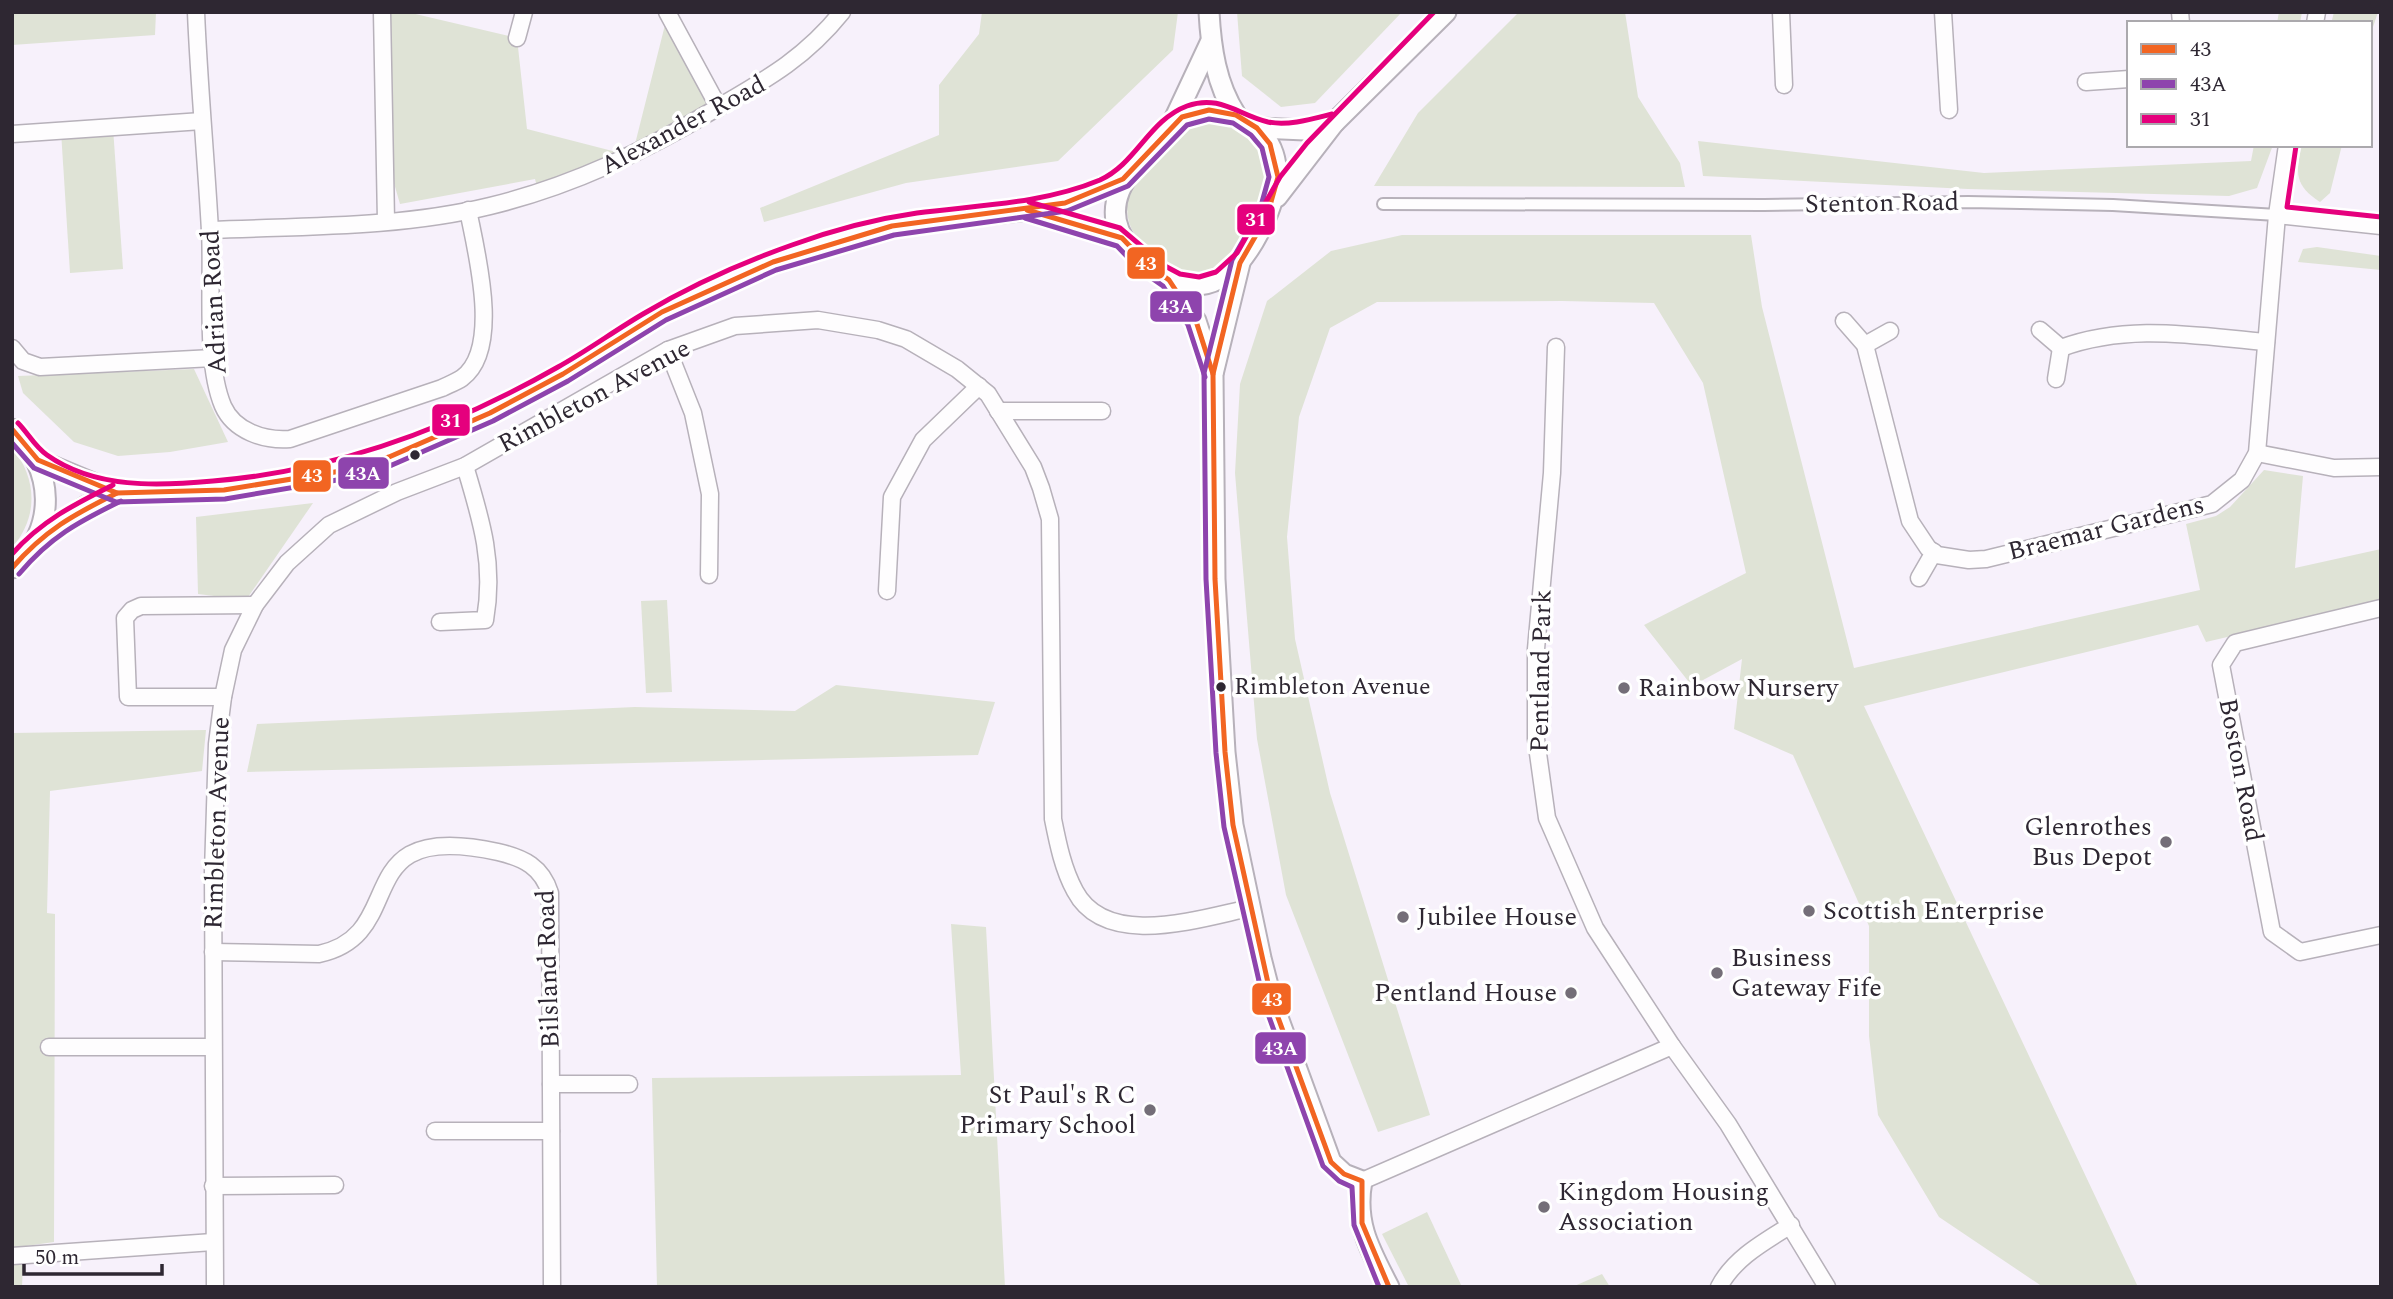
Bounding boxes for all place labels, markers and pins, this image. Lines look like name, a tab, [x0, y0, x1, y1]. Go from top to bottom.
unlabelled marker	[408, 448, 422, 462]
place label: Rainbow Nursery	[1638, 668, 1840, 708]
place label: Rimbleton Avenue	[1234, 669, 1431, 705]
marker: Rimbleton Avenue	[1214, 680, 1228, 694]
marker: Rainbow Nursery	[1616, 680, 1632, 696]
place label: Glenrothes Bus Depot	[2024, 807, 2152, 877]
marker: Glenrothes Bus Depot	[2158, 834, 2174, 850]
place label: Scottish Enterprise	[1823, 891, 2044, 931]
place label: Jubilee House	[1417, 897, 1577, 937]
marker: Scottish Enterprise	[1801, 903, 1817, 919]
marker: Jubilee House	[1395, 909, 1411, 925]
place label: Business Gateway Fife	[1731, 938, 1882, 1008]
marker: Business Gateway Fife	[1709, 965, 1725, 981]
place label: Pentland House	[1374, 973, 1557, 1013]
marker: Pentland House	[1563, 985, 1579, 1001]
place label: St Paul's R C Primary School	[959, 1075, 1136, 1145]
marker: St Paul's R C Primary School	[1142, 1102, 1158, 1118]
place label: Kingdom Housing Association	[1558, 1172, 1769, 1242]
marker: Kingdom Housing Association	[1536, 1199, 1552, 1215]

